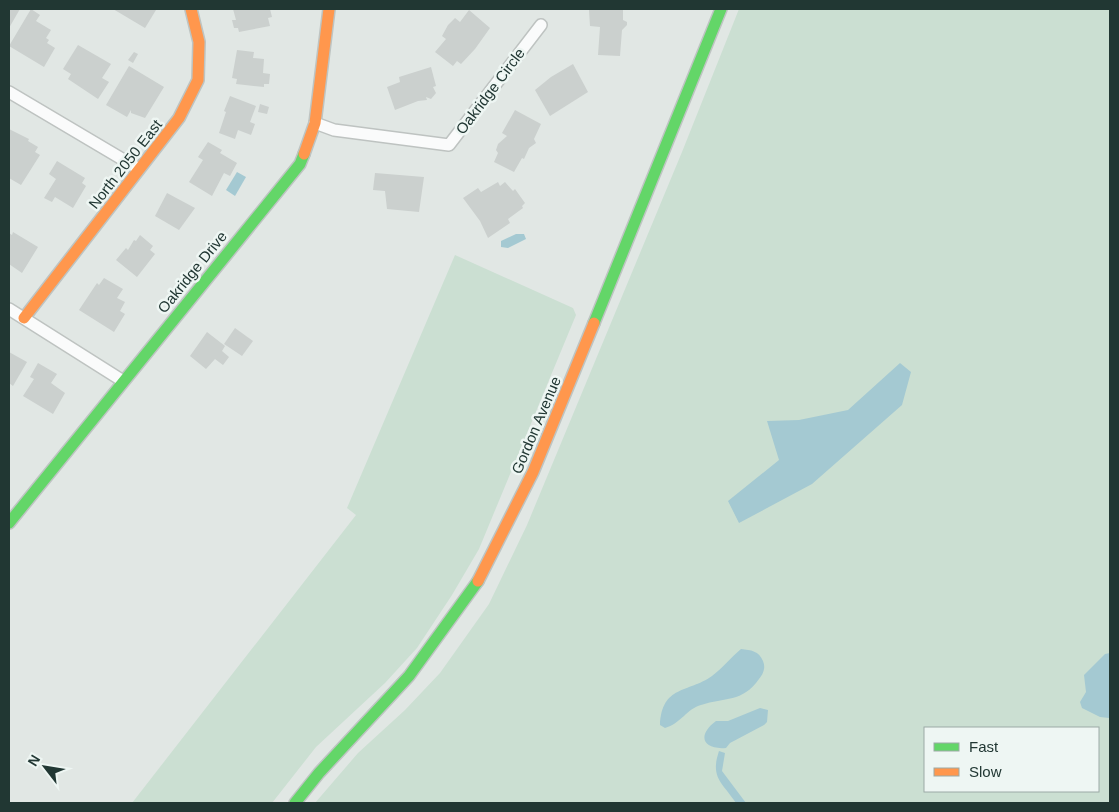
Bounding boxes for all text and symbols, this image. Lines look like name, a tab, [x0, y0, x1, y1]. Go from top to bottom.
street label: Oakridge Circle	[452, 45, 528, 137]
street label: North 2050 East	[85, 115, 166, 212]
street label: Oakridge Drive	[154, 228, 230, 316]
street label: Gordon Avenue	[508, 374, 564, 476]
legend	[924, 727, 1099, 792]
text: Fast	[969, 738, 999, 755]
north arrow	[20, 742, 70, 792]
text: N	[24, 752, 43, 769]
text: Slow	[969, 763, 1002, 780]

